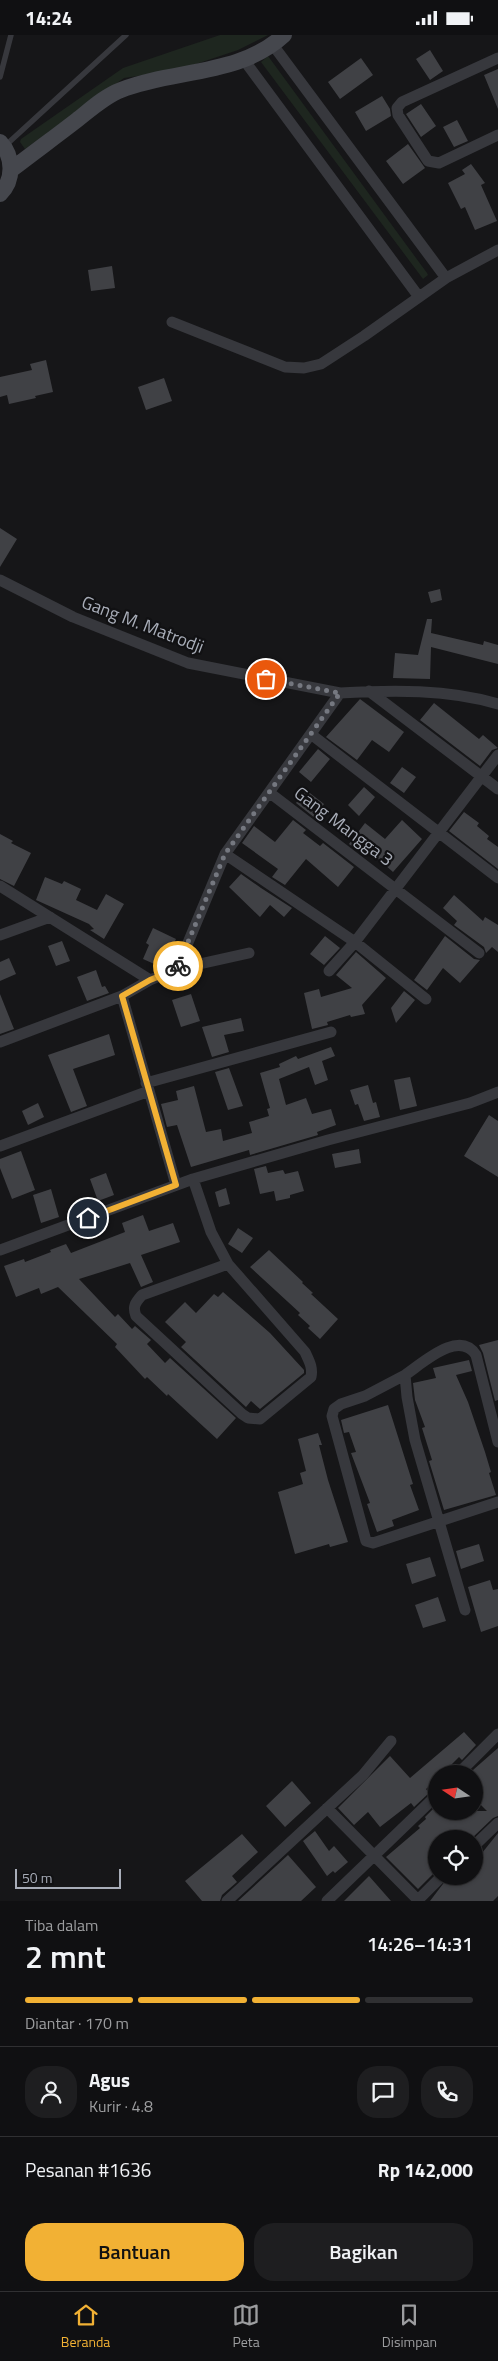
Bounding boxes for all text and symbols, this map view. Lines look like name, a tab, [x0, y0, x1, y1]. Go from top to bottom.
text: 14:24	[25, 3, 72, 32]
street label: Gang M. Matrodji	[78, 588, 208, 660]
pin	[245, 658, 287, 700]
icon: bag	[252, 665, 280, 693]
street label: Gang Mangga 3	[289, 780, 399, 872]
courier	[153, 941, 203, 991]
icon: bike	[164, 952, 192, 980]
pin	[67, 1197, 109, 1239]
icon: home	[74, 1204, 102, 1232]
north arrow	[428, 1765, 482, 1820]
map controls	[428, 1765, 483, 1885]
button: locate	[428, 1830, 483, 1885]
scale bar	[15, 1866, 121, 1889]
text: 50 m	[22, 1867, 52, 1888]
text: Tiba dalam	[25, 1913, 98, 1937]
text: 14:26–14:31	[367, 1929, 473, 1958]
text: 2 mnt	[25, 1932, 106, 1980]
text: Diantar · 170 m	[25, 2011, 129, 2035]
text: Agus	[89, 2065, 130, 2094]
button: person	[25, 2066, 77, 2118]
button: chat	[357, 2066, 409, 2118]
button: phone	[421, 2066, 473, 2118]
text: Kurir · 4.8	[89, 2094, 153, 2118]
text: Pesanan #1636	[25, 2155, 151, 2184]
text: Rp 142,000	[378, 2155, 473, 2184]
button: Bantuan	[25, 2223, 244, 2281]
button: Bagikan	[254, 2223, 473, 2281]
tab: Beranda	[61, 2301, 110, 2352]
tab: Peta	[232, 2301, 260, 2352]
tab: Disimpan	[382, 2301, 437, 2352]

